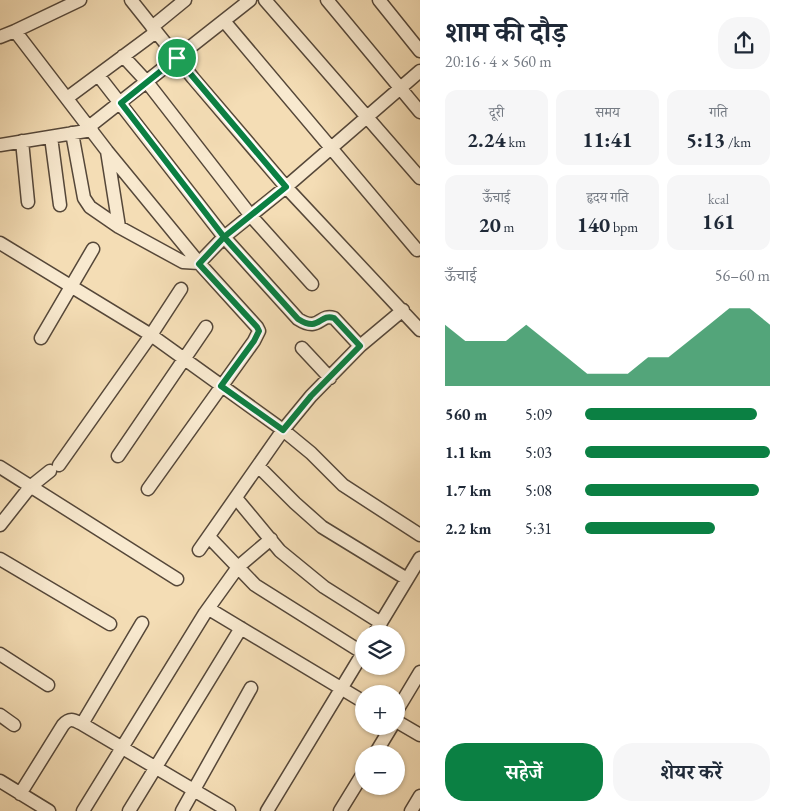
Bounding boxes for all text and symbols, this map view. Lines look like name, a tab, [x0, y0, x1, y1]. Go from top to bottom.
text: शाम की दौड़	[445, 14, 566, 50]
button: share	[718, 17, 770, 69]
pin	[156, 37, 198, 79]
icon: arrive	[163, 44, 191, 72]
text: 20:16 · 4 × 560 m	[445, 51, 552, 72]
text: दूरी	[489, 103, 504, 121]
text: समय	[595, 103, 620, 121]
text: गति	[709, 103, 728, 121]
text: 2.24	[467, 126, 506, 153]
text: 11:41	[582, 126, 633, 153]
text: 5:13	[686, 126, 725, 153]
text: km	[506, 133, 526, 151]
text: /km	[725, 133, 751, 151]
text: ऊँचाई	[483, 188, 510, 206]
text: हृदय गति	[586, 188, 629, 206]
text: kcal	[708, 190, 729, 208]
text: 161	[702, 208, 735, 235]
text: 20	[479, 211, 501, 238]
text: 140	[577, 211, 610, 238]
text: m	[501, 218, 514, 236]
text: bpm	[610, 218, 638, 236]
text: ऊँचाई	[445, 265, 477, 286]
text: 56–60 m	[715, 265, 770, 286]
text: 560 m	[445, 404, 487, 425]
text: 5:09	[525, 404, 552, 425]
text: 1.1 km	[445, 442, 491, 463]
text: 5:03	[525, 442, 552, 463]
text: 1.7 km	[445, 480, 491, 501]
text: 5:08	[525, 480, 552, 501]
text: 2.2 km	[445, 518, 491, 539]
text: 5:31	[525, 518, 552, 539]
map controls	[355, 625, 405, 795]
button: layers	[355, 625, 405, 675]
button: +	[355, 685, 405, 735]
button: सहेजें	[445, 743, 603, 801]
button: शेयर करें	[613, 743, 770, 801]
button: −	[355, 745, 405, 795]

